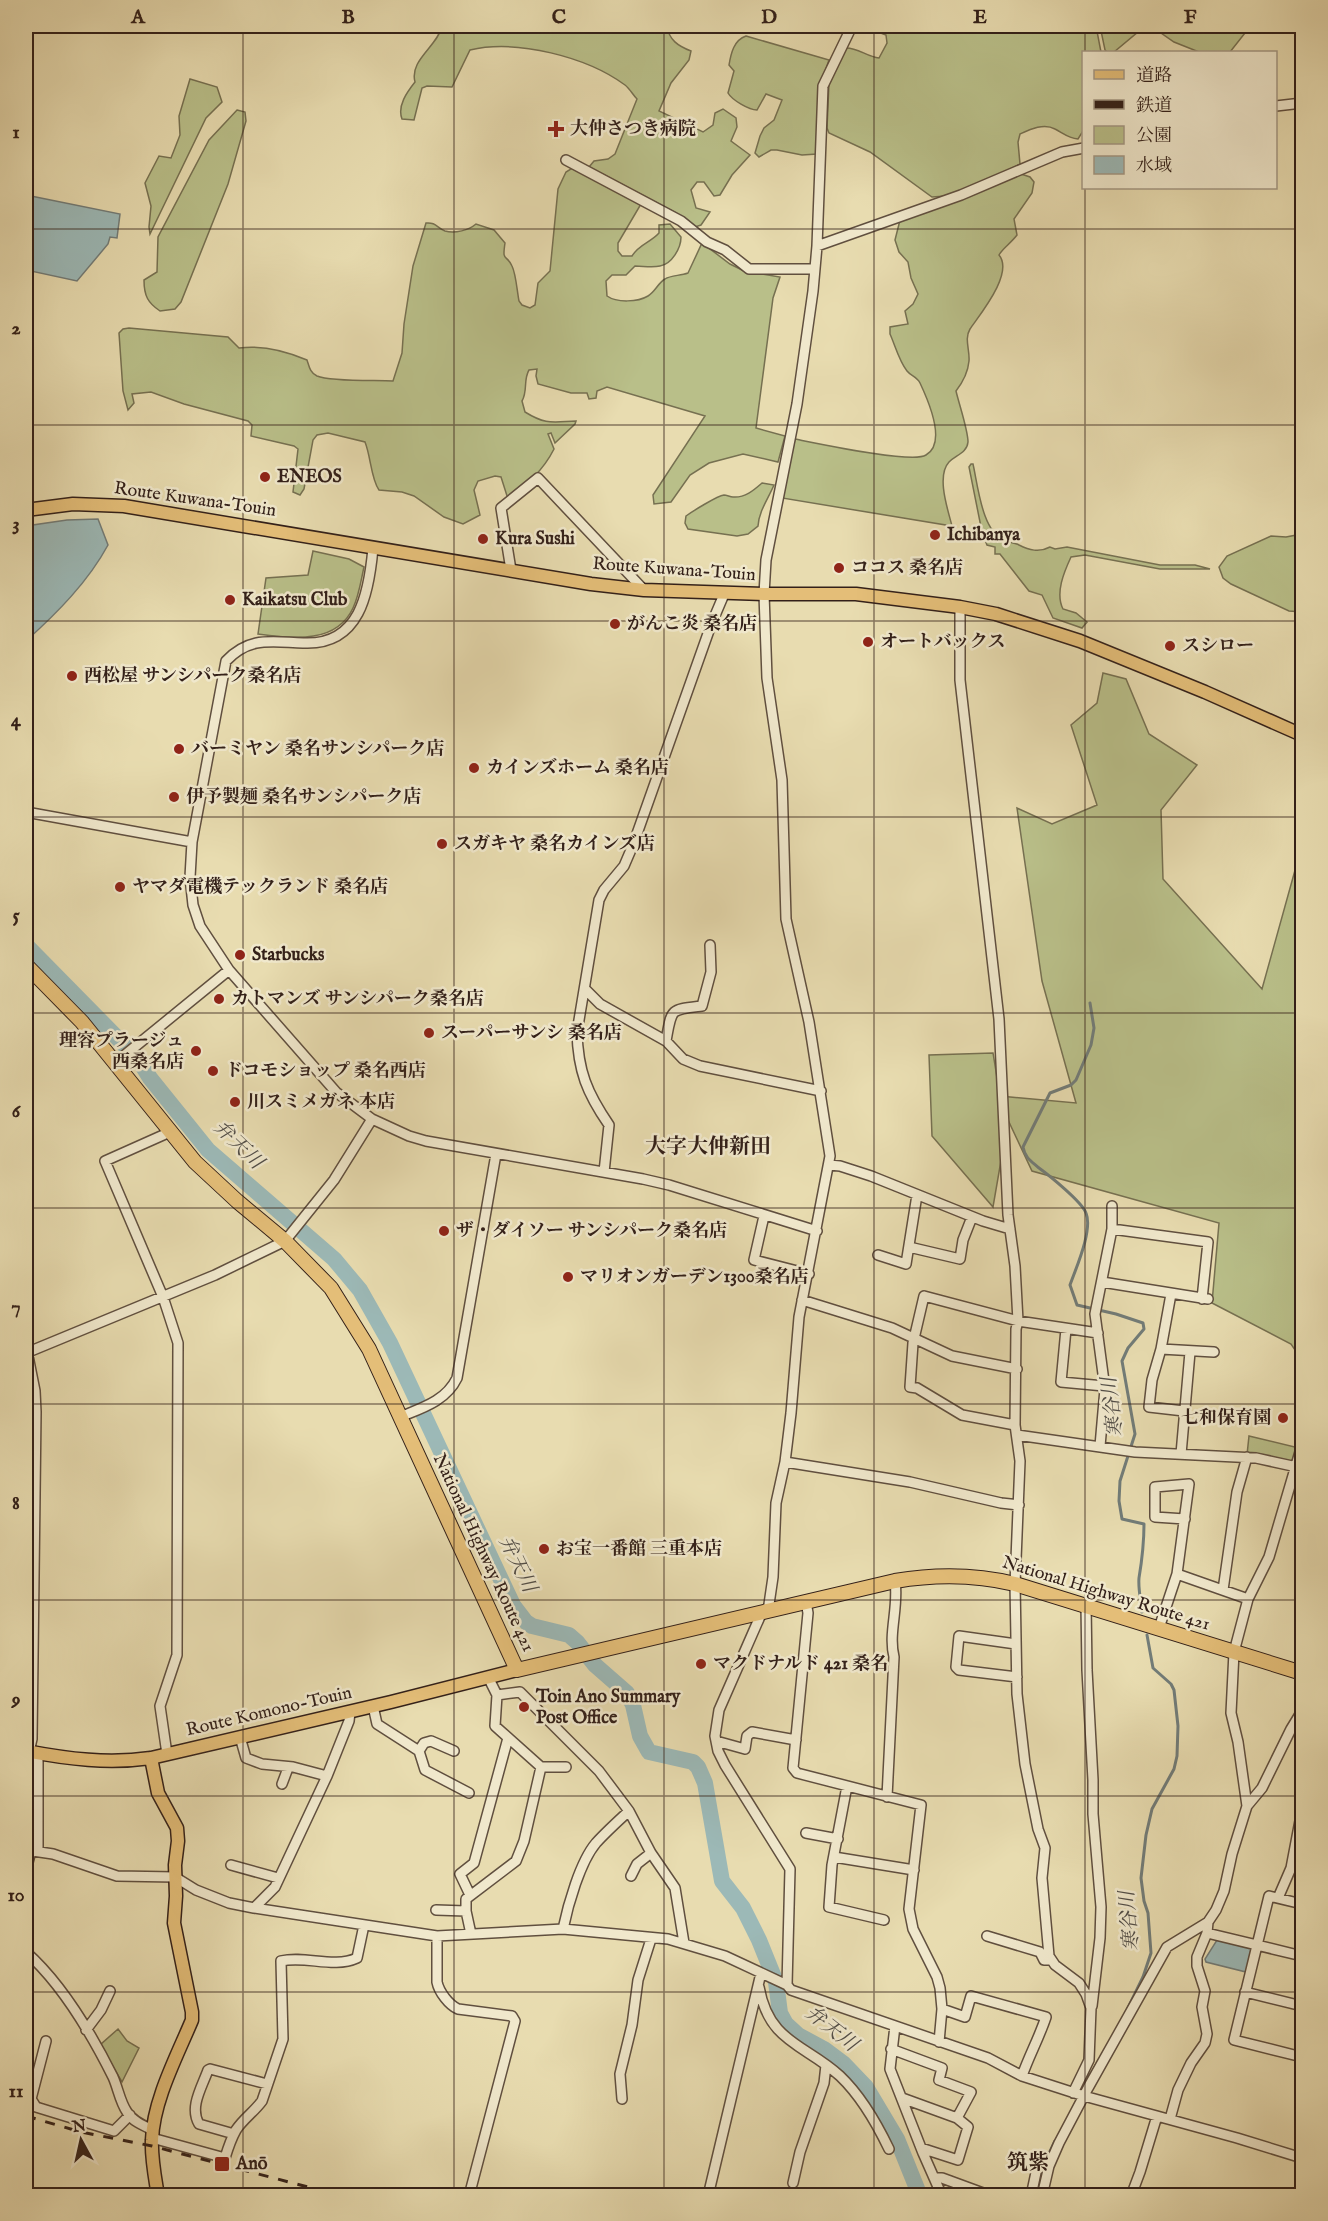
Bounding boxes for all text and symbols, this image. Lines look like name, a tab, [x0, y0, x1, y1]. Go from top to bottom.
text: A	[130, 5, 146, 30]
text: B	[341, 5, 355, 30]
text: C	[552, 5, 566, 30]
text: D	[761, 5, 777, 30]
text: E	[973, 5, 987, 30]
text: F	[1184, 5, 1197, 30]
legend	[1082, 51, 1277, 189]
text: 道路	[1136, 65, 1172, 88]
text: 鉄道	[1136, 95, 1172, 118]
place label: 大仲さつき病院	[570, 118, 696, 141]
text: 1	[12, 120, 20, 145]
marker: 大仲さつき病院	[547, 120, 565, 138]
text: 公園	[1136, 125, 1172, 148]
text: 水域	[1136, 155, 1172, 178]
text: 2	[11, 316, 21, 341]
place label: ENEOS	[277, 466, 342, 489]
marker: ENEOS	[258, 470, 272, 484]
street label: Route Kuwana-Touin	[112, 477, 278, 523]
text: 3	[12, 512, 20, 537]
place label: Ichibanya	[947, 524, 1021, 547]
place label: Kura Sushi	[495, 528, 575, 551]
marker: Ichibanya	[928, 528, 942, 542]
marker: Kura Sushi	[476, 532, 490, 546]
street label: Route Kuwana-Touin	[592, 553, 757, 587]
place label: ココス 桑名店	[851, 557, 963, 580]
marker: ココス 桑名店	[832, 561, 846, 575]
place label: Kaikatsu Club	[242, 589, 348, 612]
marker: Kaikatsu Club	[223, 593, 237, 607]
place label: がんこ炎 桑名店	[627, 613, 757, 636]
marker: がんこ炎 桑名店	[608, 617, 622, 631]
place label: オートバックス	[880, 631, 1005, 654]
marker: オートバックス	[861, 635, 875, 649]
place label: スシロー	[1182, 635, 1254, 658]
marker: スシロー	[1163, 639, 1177, 653]
place label: 西松屋 サンシパーク桑名店	[84, 665, 301, 688]
marker: 西松屋 サンシパーク桑名店	[65, 669, 79, 683]
text: 4	[11, 708, 22, 733]
place label: バーミヤン 桑名サンシパーク店	[191, 738, 444, 761]
marker: バーミヤン 桑名サンシパーク店	[172, 742, 186, 756]
place label: カインズホーム 桑名店	[486, 757, 669, 780]
marker: カインズホーム 桑名店	[467, 761, 481, 775]
place label: 伊予製麺 桑名サンシパーク店	[186, 786, 421, 809]
marker: 伊予製麺 桑名サンシパーク店	[167, 790, 181, 804]
place label: スガキヤ 桑名カインズ店	[454, 833, 655, 856]
marker: スガキヤ 桑名カインズ店	[435, 837, 449, 851]
place label: ヤマダ電機テックランド 桑名店	[132, 876, 388, 899]
marker: ヤマダ電機テックランド 桑名店	[113, 880, 127, 894]
text: 5	[12, 903, 20, 928]
place label: Starbucks	[252, 944, 325, 967]
marker: Starbucks	[233, 948, 247, 962]
place label: カトマンズ サンシパーク桑名店	[231, 988, 484, 1011]
marker: カトマンズ サンシパーク桑名店	[212, 992, 226, 1006]
place label: スーパーサンシ 桑名店	[441, 1022, 622, 1045]
marker: スーパーサンシ 桑名店	[422, 1026, 436, 1040]
place label: 理容プラージュ 西桑名店	[59, 1030, 184, 1074]
marker: 理容プラージュ 西桑名店	[189, 1044, 203, 1058]
place label: ドコモショップ 桑名西店	[225, 1060, 426, 1083]
marker: ドコモショップ 桑名西店	[206, 1064, 220, 1078]
place label: 川スミメガネ 本店	[247, 1091, 395, 1114]
marker: 川スミメガネ 本店	[228, 1095, 242, 1109]
text: 6	[12, 1099, 22, 1124]
water label: 弁天川	[208, 1115, 270, 1176]
district label: 大字大仲新田	[645, 1134, 771, 1161]
place label: ザ・ダイソー サンシパーク桑名店	[456, 1220, 727, 1243]
marker: ザ・ダイソー サンシパーク桑名店	[437, 1224, 451, 1238]
place label: マリオンガーデン1300桑名店	[580, 1266, 809, 1289]
marker: マリオンガーデン1300桑名店	[561, 1270, 575, 1284]
text: 7	[11, 1295, 21, 1320]
water label: 寒谷川	[1097, 1374, 1129, 1438]
place label: 七和保育園	[1181, 1407, 1271, 1430]
marker: 七和保育園	[1276, 1411, 1290, 1425]
street label: National Highway Route 421	[427, 1450, 539, 1656]
text: 8	[12, 1491, 20, 1516]
water label: 弁天川	[493, 1532, 542, 1598]
place label: お宝一番館 三重本店	[556, 1538, 722, 1561]
marker: お宝一番館 三重本店	[537, 1542, 551, 1556]
street label: National Highway Route 421	[999, 1551, 1213, 1637]
place label: マクドナルド 421 桑名	[713, 1653, 888, 1676]
marker: マクドナルド 421 桑名	[694, 1657, 708, 1671]
street label: Route Komono-Touin	[184, 1682, 355, 1742]
place label: Toin Ano Summary Post Office	[535, 1686, 682, 1730]
text: 9	[11, 1687, 21, 1712]
marker: Toin Ano Summary Post Office	[517, 1700, 531, 1714]
text: 10	[7, 1883, 25, 1908]
water label: 寒谷川	[1115, 1888, 1145, 1952]
water label: 弁天川	[800, 2001, 864, 2059]
text: 11	[9, 2079, 23, 2104]
north arrow	[51, 2110, 111, 2170]
text: N	[70, 2116, 88, 2138]
district label: 筑紫	[1007, 2150, 1049, 2177]
place label: Anō	[235, 2153, 268, 2176]
marker: Anō	[213, 2155, 231, 2173]

